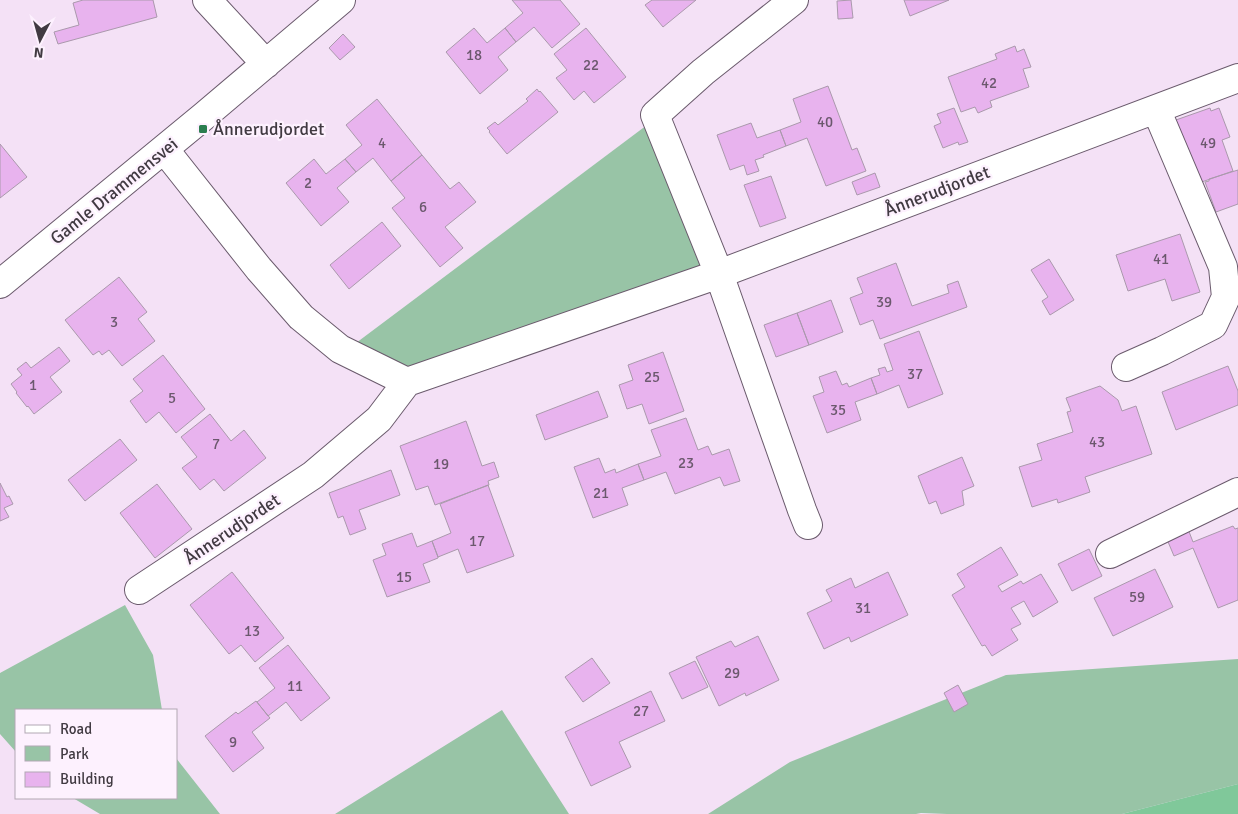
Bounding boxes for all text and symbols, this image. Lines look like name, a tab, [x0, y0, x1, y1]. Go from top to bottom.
north arrow	[15, 15, 65, 65]
text: N	[33, 43, 44, 61]
house number: 18	[466, 46, 482, 64]
house number: 22	[583, 56, 599, 74]
house number: 42	[981, 74, 997, 92]
house number: 40	[817, 113, 833, 131]
place label: Ånnerudjordet	[213, 118, 324, 140]
marker: Ånnerudjordet	[197, 123, 209, 135]
street label: Gamle Drammensvei	[46, 133, 182, 249]
house number: 4	[378, 134, 386, 152]
house number: 49	[1200, 134, 1216, 152]
street label: Ånnerudjordet	[881, 161, 993, 221]
house number: 2	[304, 174, 312, 192]
house number: 6	[419, 198, 427, 216]
house number: 41	[1153, 250, 1169, 268]
house number: 39	[876, 293, 892, 311]
house number: 3	[110, 313, 118, 331]
house number: 37	[907, 365, 923, 383]
house number: 25	[644, 368, 660, 386]
house number: 1	[29, 376, 37, 394]
house number: 5	[168, 389, 176, 407]
house number: 35	[830, 401, 846, 419]
house number: 43	[1089, 433, 1105, 451]
house number: 7	[212, 435, 220, 453]
house number: 23	[678, 454, 694, 472]
house number: 19	[433, 455, 449, 473]
house number: 21	[593, 484, 609, 502]
street label: Ånnerudjordet	[180, 489, 284, 569]
house number: 17	[469, 532, 485, 550]
house number: 15	[396, 568, 412, 586]
house number: 59	[1129, 588, 1145, 606]
house number: 31	[855, 599, 871, 617]
house number: 13	[244, 622, 260, 640]
house number: 29	[724, 664, 740, 682]
house number: 11	[287, 677, 303, 695]
house number: 27	[633, 702, 649, 720]
legend	[15, 709, 178, 799]
text: Road	[60, 720, 92, 738]
house number: 9	[229, 733, 237, 751]
text: Park	[60, 745, 89, 763]
text: Building	[60, 770, 114, 788]

